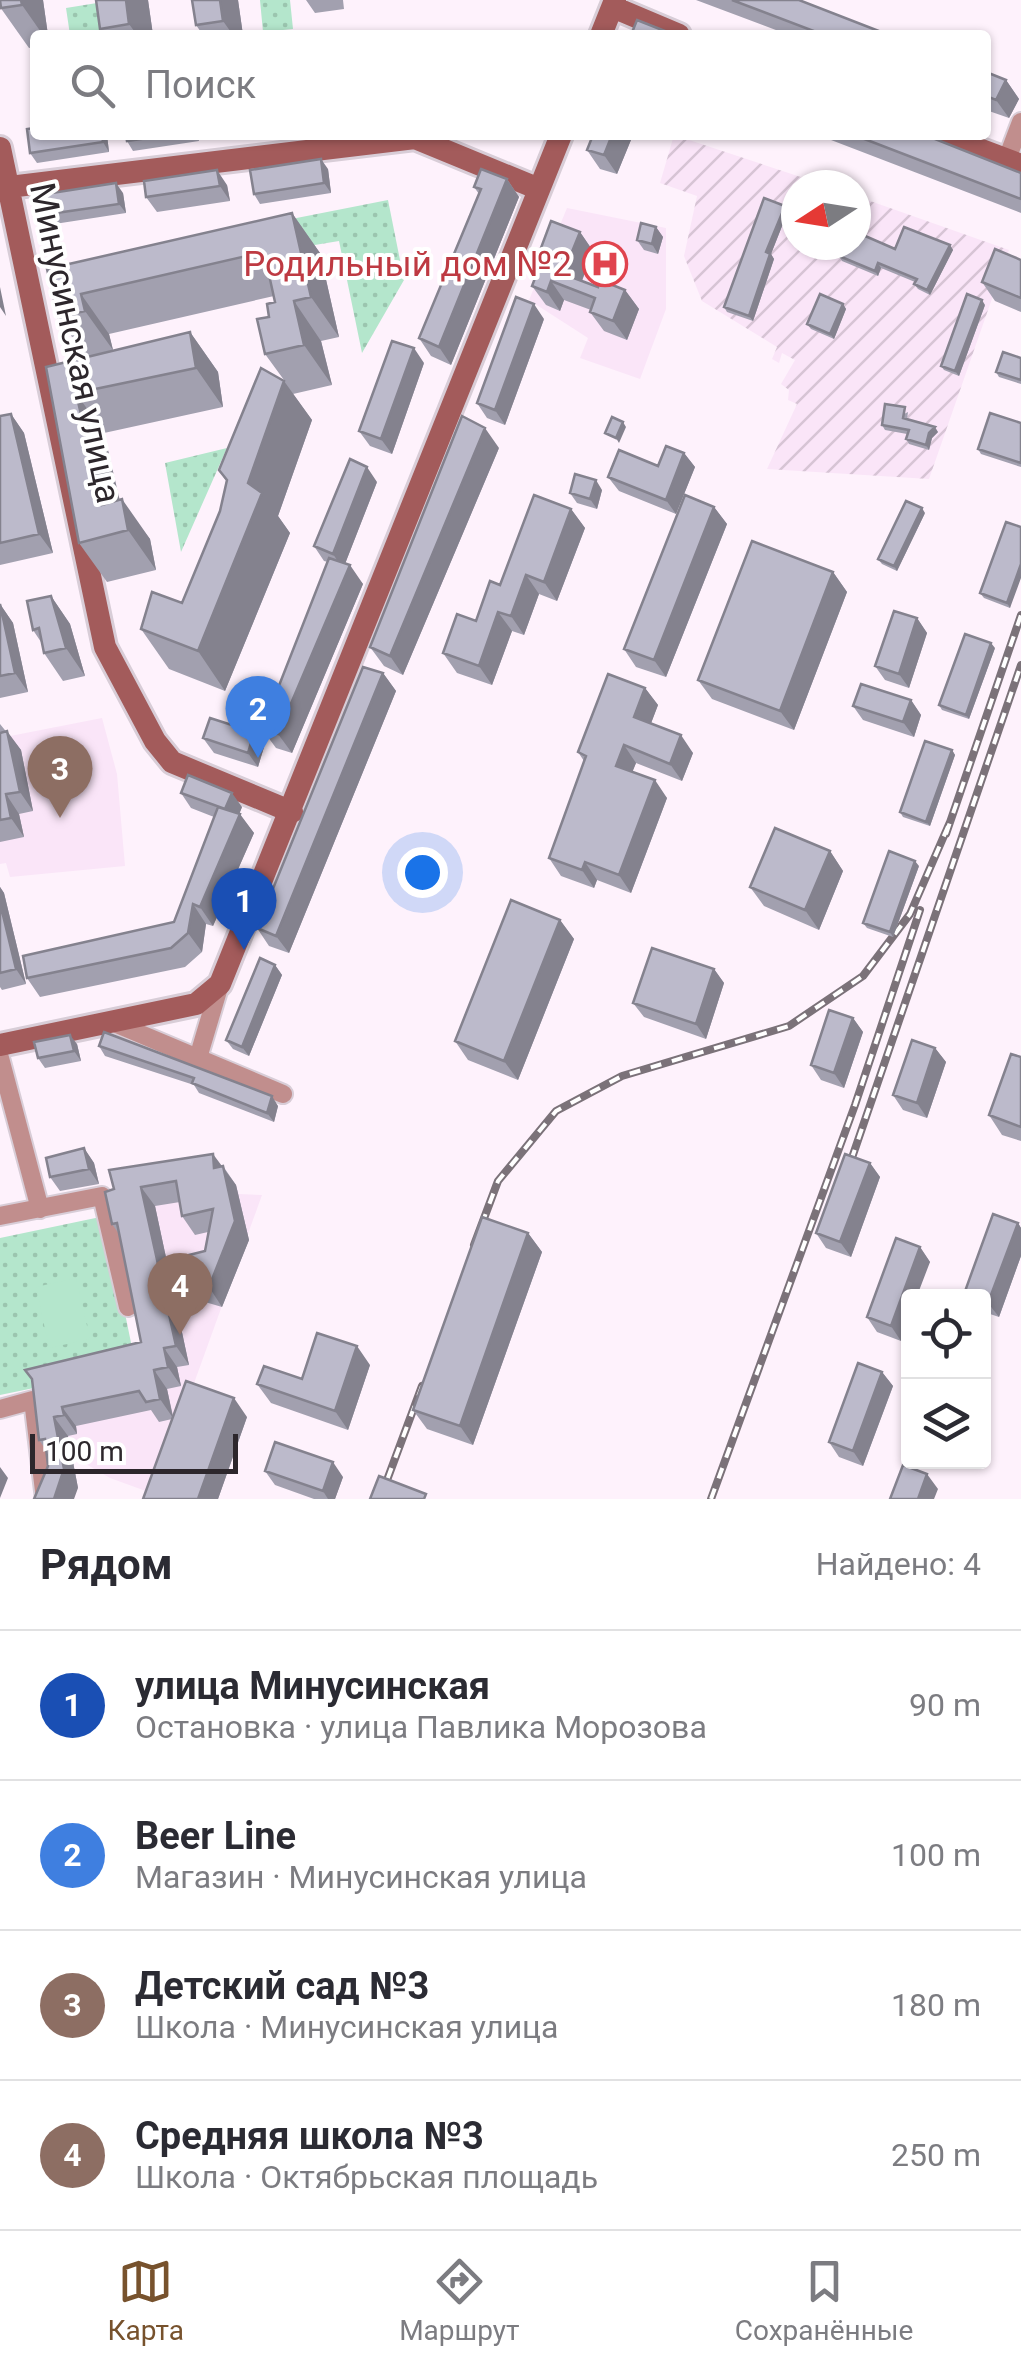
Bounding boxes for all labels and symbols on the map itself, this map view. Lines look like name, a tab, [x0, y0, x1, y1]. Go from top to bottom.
north arrow	[781, 170, 871, 260]
street label: Минусинская улица	[21, 179, 129, 507]
hospital icon: Родильный дом №2	[582, 241, 628, 287]
place label: Родильный дом №2	[243, 244, 572, 285]
pin: 2	[226, 676, 290, 758]
pin: 3	[28, 736, 92, 818]
your location	[397, 847, 448, 898]
pin: 1	[212, 868, 276, 950]
pin: 4	[148, 1252, 212, 1335]
scale bar	[30, 1429, 238, 1474]

